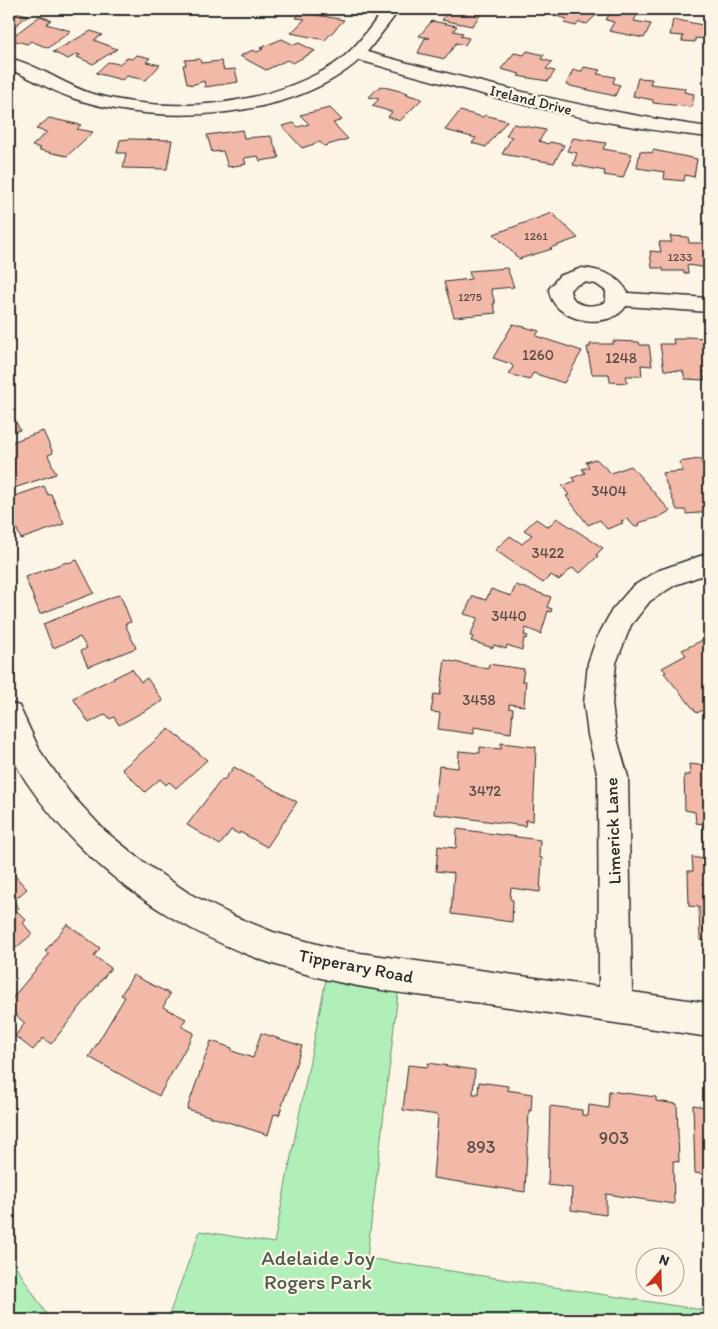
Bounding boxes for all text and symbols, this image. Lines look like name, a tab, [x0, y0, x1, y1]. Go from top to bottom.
street label: Ireland Drive	[488, 81, 574, 119]
house number: 1261	[524, 229, 548, 243]
house number: 1233	[668, 250, 693, 264]
house number: 1275	[458, 290, 482, 304]
house number: 1260	[522, 346, 554, 364]
house number: 1248	[605, 349, 637, 367]
house number: 3404	[591, 482, 627, 500]
house number: 3422	[532, 544, 565, 562]
house number: 3440	[491, 607, 527, 625]
house number: 3458	[462, 691, 496, 709]
street label: Limerick Lane	[600, 777, 626, 885]
house number: 3472	[469, 782, 501, 800]
street label: Tipperary Road	[297, 944, 415, 988]
house number: 903	[599, 1127, 629, 1149]
house number: 893	[466, 1136, 496, 1158]
park label: Adelaide Joy Rogers Park	[261, 1245, 375, 1294]
north arrow	[636, 1246, 686, 1296]
text: N	[657, 1251, 672, 1270]

